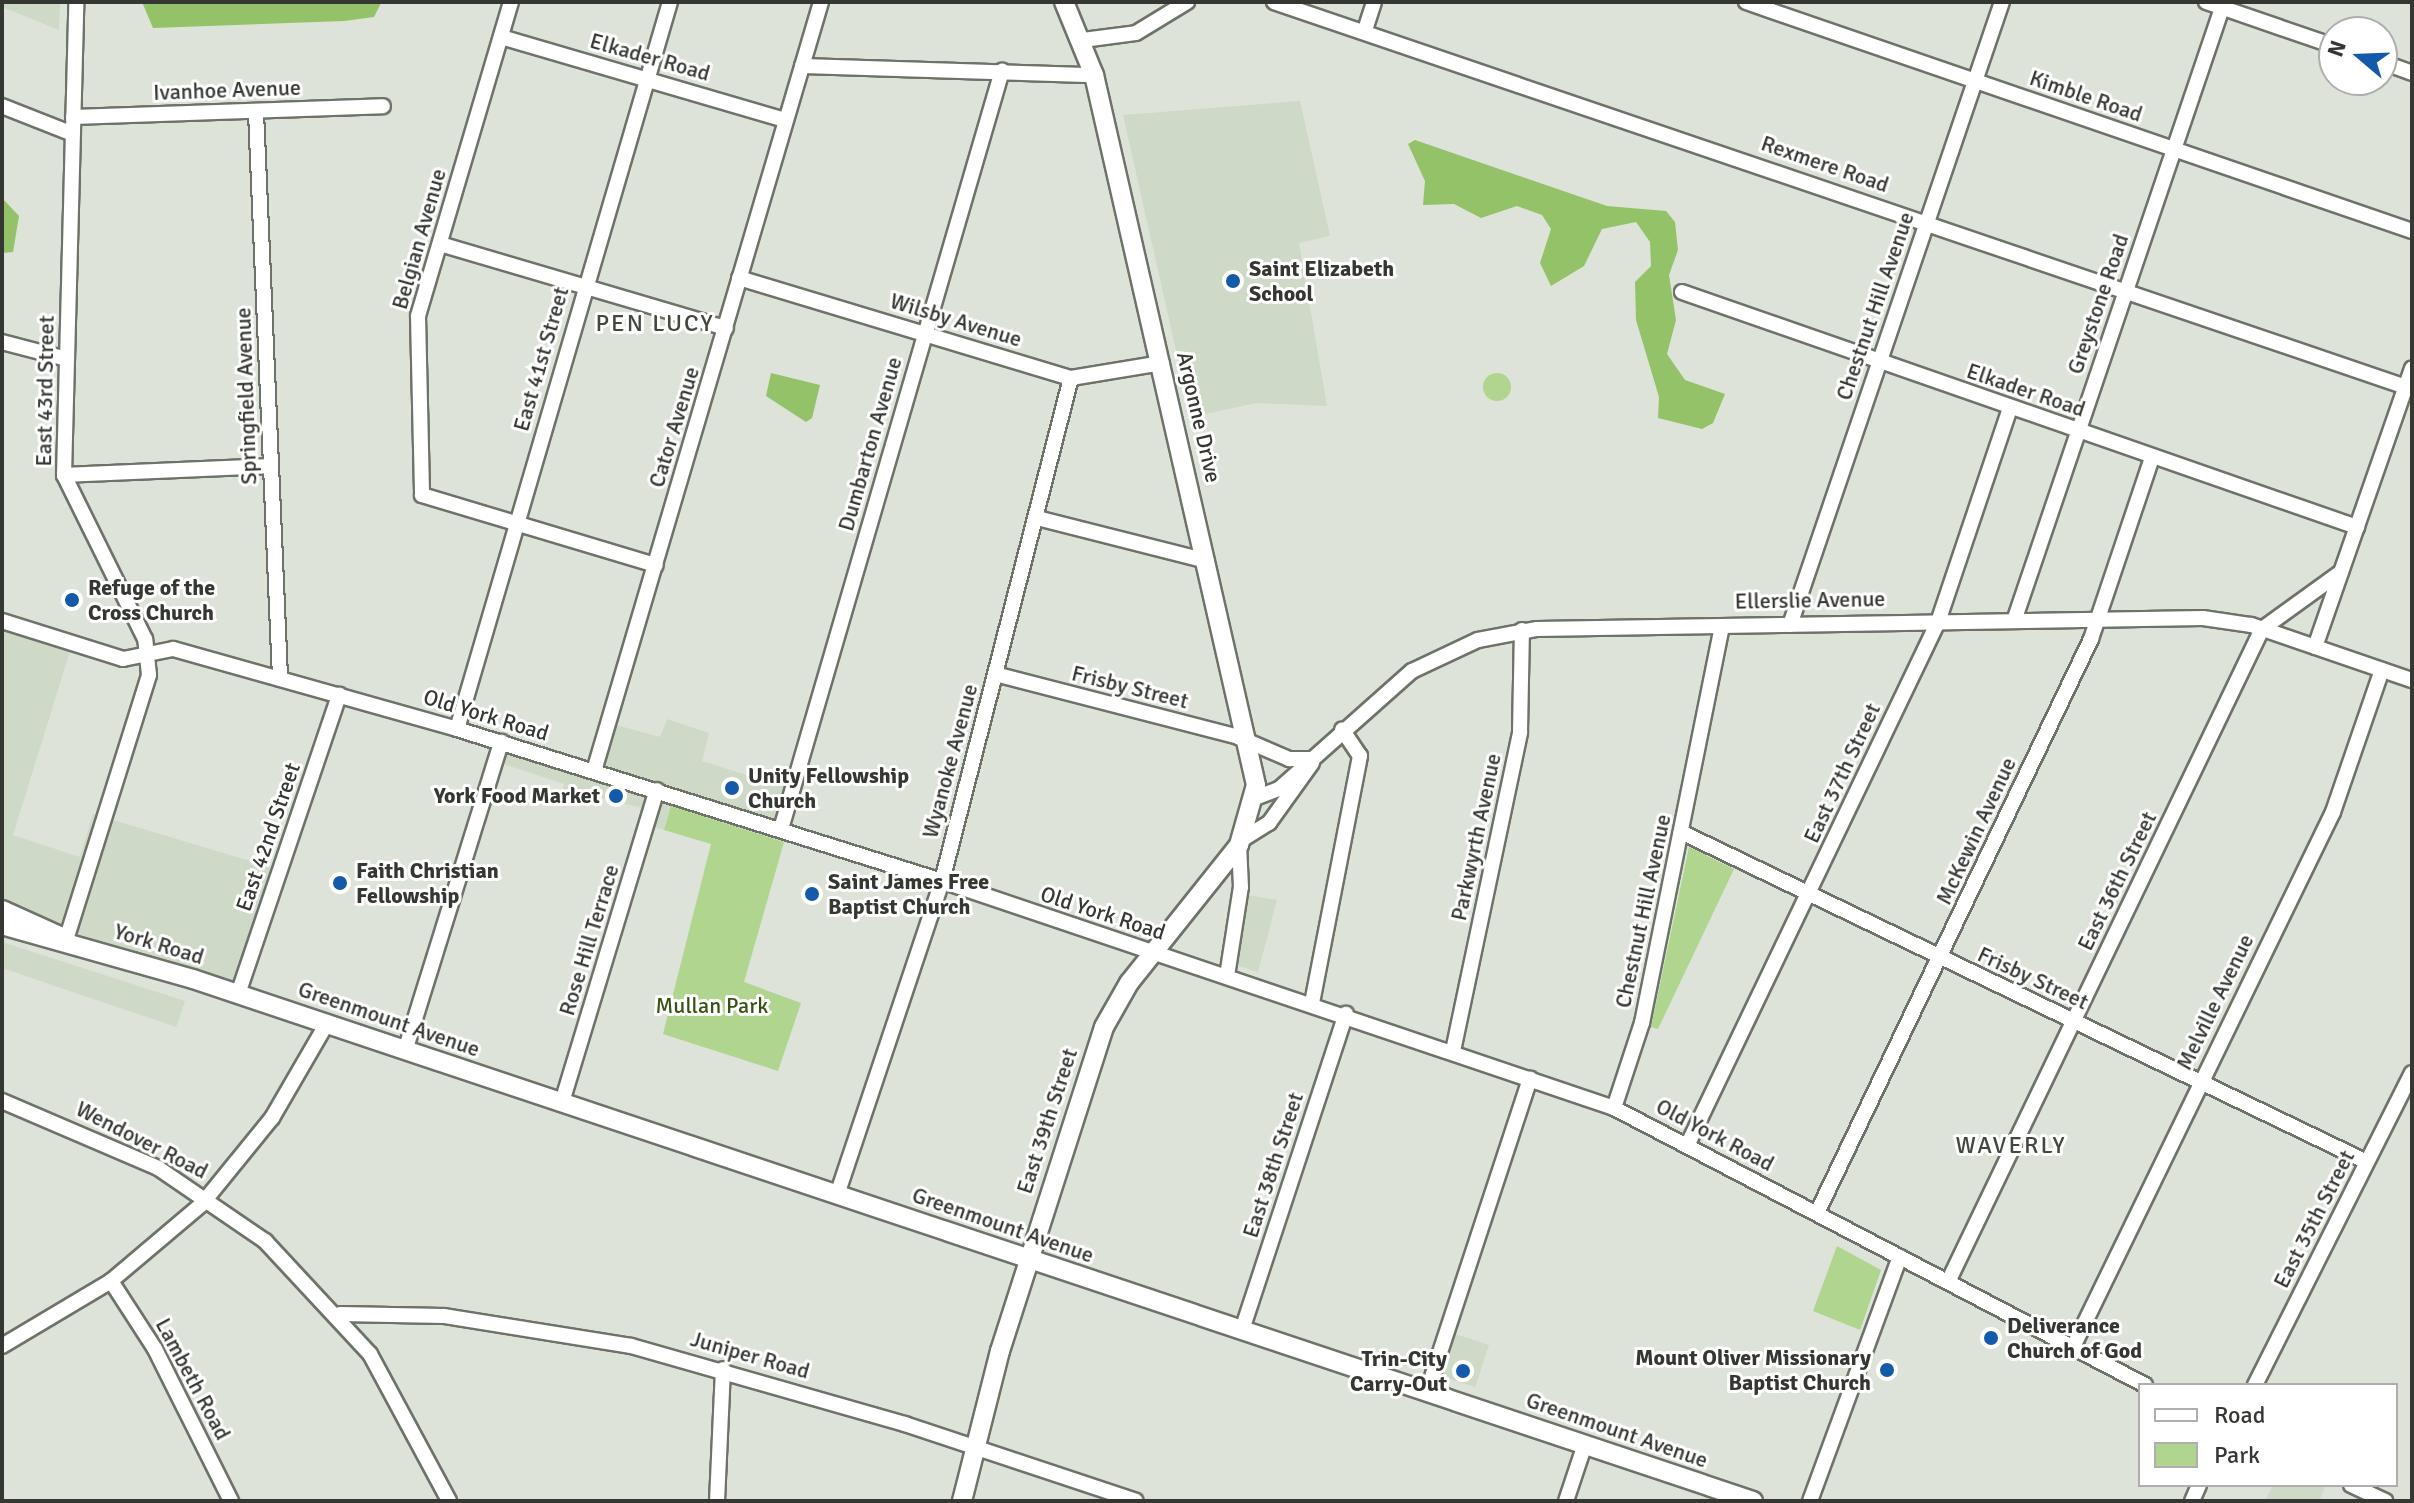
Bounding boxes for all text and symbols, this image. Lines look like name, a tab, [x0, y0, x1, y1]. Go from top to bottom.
north arrow	[2318, 16, 2398, 96]
street label: Elkader Road	[587, 27, 713, 87]
text: N	[2321, 37, 2352, 60]
street label: Kimble Road	[2026, 64, 2146, 128]
street label: Ivanhoe Avenue	[153, 74, 301, 106]
street label: Rexmere Road	[1758, 130, 1892, 198]
street label: Belgian Avenue	[386, 166, 452, 312]
street label: Chestnut Hill Avenue	[1830, 208, 1920, 404]
street label: Greystone Road	[2062, 231, 2134, 377]
place label: Saint Elizabeth School	[1249, 255, 1394, 306]
marker: Saint Elizabeth School	[1224, 272, 1242, 290]
street label: East 41st Street	[508, 284, 574, 434]
street label: Wilsby Avenue	[887, 287, 1025, 353]
street label: Springfield Avenue	[230, 307, 262, 485]
district label: PEN LUCY	[595, 310, 715, 338]
street label: East 43rd Street	[30, 315, 60, 467]
street label: Argonne Drive	[1171, 349, 1227, 485]
street label: Dumbarton Avenue	[833, 354, 907, 534]
street label: Elkader Road	[1963, 357, 2089, 423]
street label: Cator Avenue	[643, 363, 705, 491]
place label: Refuge of the Cross Church	[88, 574, 215, 626]
street label: Ellerslie Avenue	[1734, 585, 1886, 615]
marker: Refuge of the Cross Church	[63, 591, 81, 609]
street label: Frisby Street	[1069, 660, 1191, 714]
street label: Wyanoke Avenue	[917, 681, 983, 841]
street label: Old York Road	[420, 683, 552, 747]
street label: East 37th Street	[1798, 699, 1886, 847]
street label: Parkwyrth Avenue	[1445, 751, 1507, 923]
street label: McKewin Avenue	[1930, 753, 2022, 909]
street label: East 42nd Street	[230, 759, 306, 915]
place label: Unity Fellowship Church	[748, 762, 909, 814]
marker: Unity Fellowship Church	[723, 779, 741, 797]
place label: York Food Market	[434, 783, 600, 809]
marker: York Food Market	[607, 787, 625, 805]
street label: East 36th Street	[2072, 807, 2162, 955]
street label: Chestnut Hill Avenue	[1610, 812, 1676, 1010]
place label: Faith Christian Fellowship	[356, 857, 499, 908]
street label: Rose Hill Terrace	[553, 861, 625, 1019]
place label: Saint James Free Baptist Church	[828, 868, 989, 920]
marker: Faith Christian Fellowship	[331, 874, 349, 892]
street label: Old York Road	[1037, 880, 1169, 946]
marker: Saint James Free Baptist Church	[803, 885, 821, 903]
street label: York Road	[111, 918, 207, 970]
street label: Melville Avenue	[2171, 930, 2259, 1074]
street label: Frisby Street	[1973, 941, 2093, 1015]
street label: Greenmount Avenue	[295, 976, 483, 1062]
park label: Mullan Park	[656, 993, 768, 1019]
street label: East 39th Street	[1011, 1045, 1083, 1197]
street label: East 38th Street	[1237, 1089, 1309, 1241]
street label: Old York Road	[1652, 1093, 1778, 1177]
street label: Wendover Road	[72, 1095, 212, 1185]
district label: WAVERLY	[1955, 1132, 2067, 1160]
street label: East 35th Street	[2268, 1146, 2360, 1292]
street label: Greenmount Avenue	[909, 1182, 1097, 1268]
place label: Deliverance Church of God	[2007, 1312, 2142, 1364]
street label: Lambeth Road	[150, 1314, 236, 1444]
street label: Juniper Road	[687, 1325, 813, 1385]
marker: Deliverance Church of God	[1982, 1329, 2000, 1347]
place label: Mount Oliver Missionary Baptist Church	[1635, 1344, 1871, 1396]
place label: Trin-City Carry-Out	[1350, 1345, 1447, 1396]
marker: Mount Oliver Missionary Baptist Church	[1878, 1361, 1896, 1379]
marker: Trin-City Carry-Out	[1454, 1362, 1472, 1380]
legend	[2138, 1383, 2398, 1487]
street label: Greenmount Avenue	[1523, 1387, 1711, 1473]
text: Road	[2214, 1400, 2265, 1430]
text: Park	[2214, 1440, 2260, 1470]

